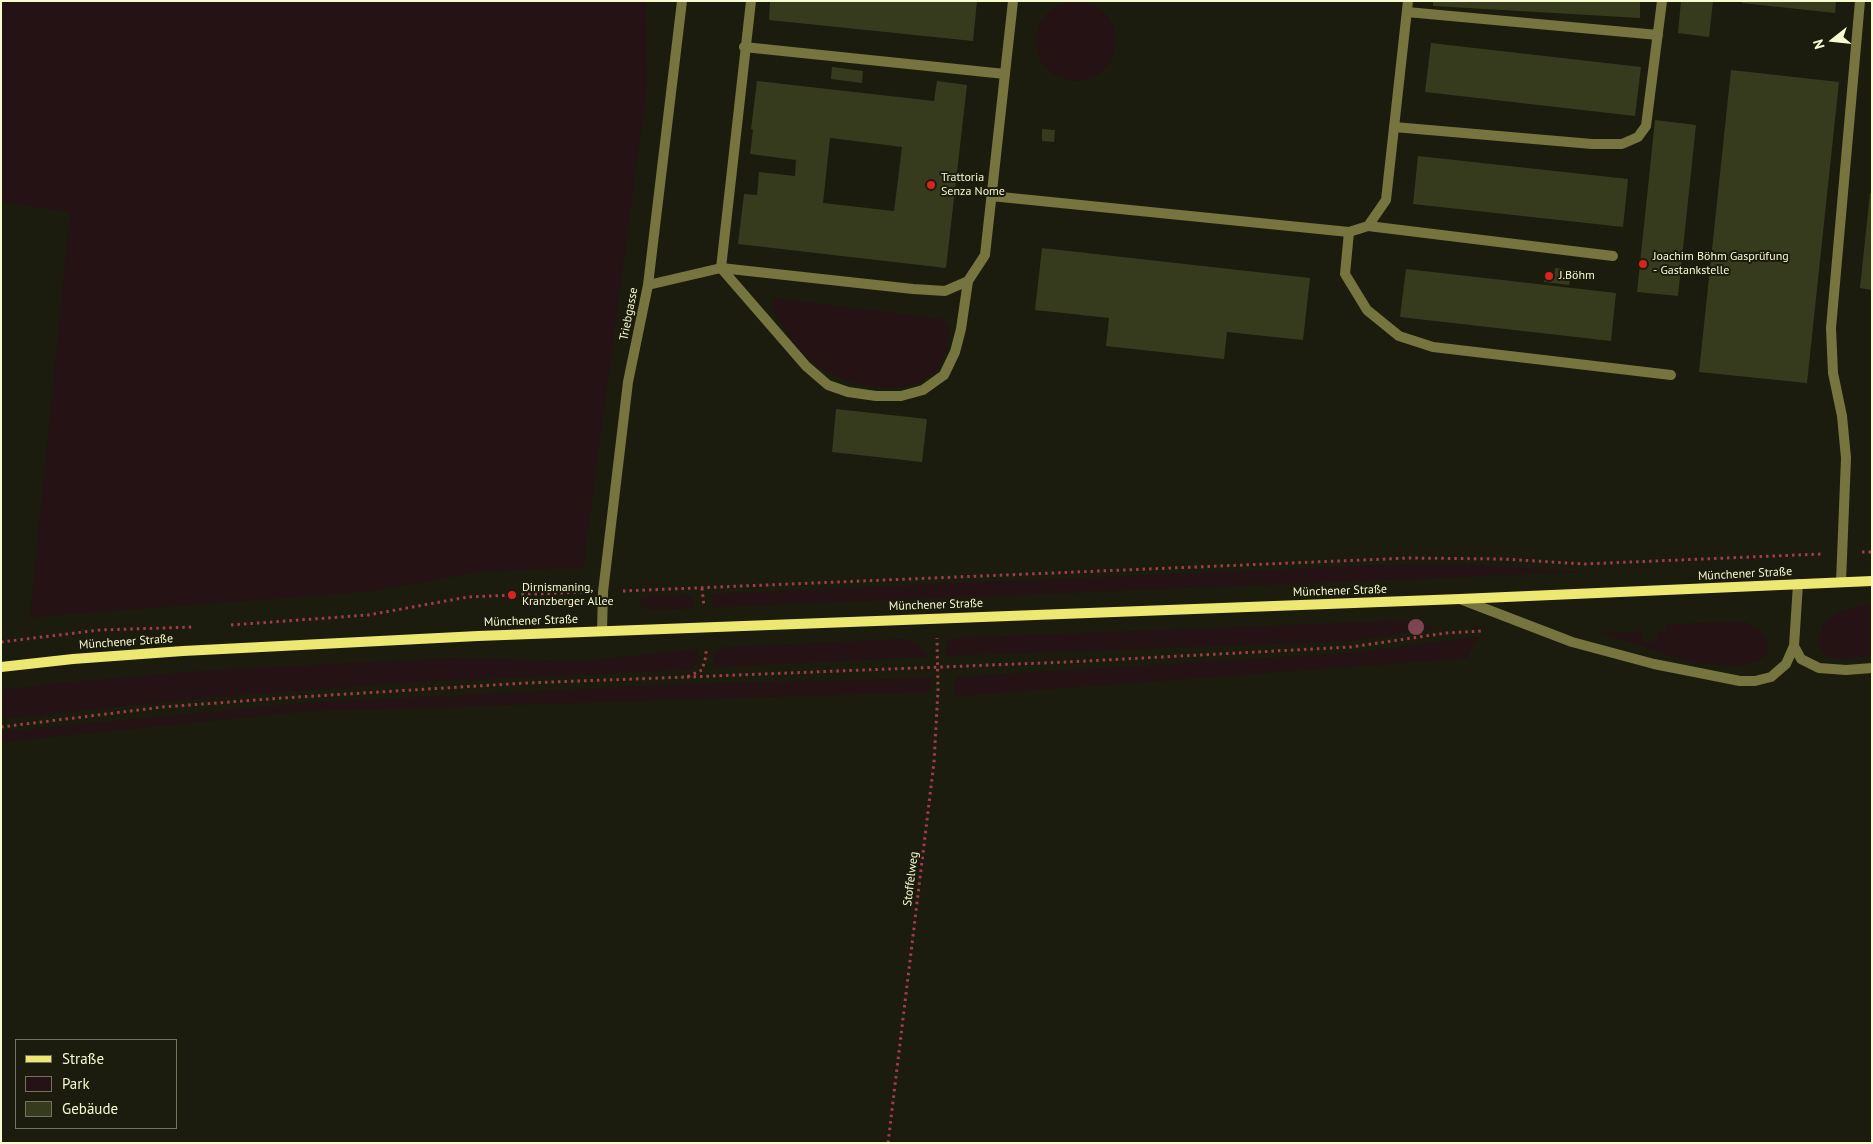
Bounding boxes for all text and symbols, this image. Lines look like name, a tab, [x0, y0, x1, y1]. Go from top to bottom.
north arrow	[1808, 15, 1858, 65]
text: N	[1809, 37, 1829, 51]
place label: Trattoria Senza Nome	[941, 171, 1005, 199]
marker: Trattoria Senza Nome	[925, 179, 937, 191]
place label: Joachim Böhm Gasprüfung - Gastankstelle	[1653, 250, 1789, 278]
marker: Joachim Böhm Gasprüfung - Gastankstelle	[1637, 258, 1649, 270]
place label: J.Böhm	[1559, 269, 1595, 283]
marker: J.Böhm	[1543, 270, 1555, 282]
street label: Triebgasse	[617, 286, 641, 342]
street label: Münchener Straße	[1698, 564, 1792, 584]
place label: Dirnismaning, Kranzberger Allee	[522, 581, 614, 609]
street label: Münchener Straße	[1293, 582, 1387, 600]
marker: Dirnismaning, Kranzberger Allee	[506, 589, 518, 601]
street label: Münchener Straße	[889, 596, 983, 614]
street label: Münchener Straße	[484, 612, 578, 630]
street label: Münchener Straße	[79, 632, 173, 652]
street label: Stoffelweg	[901, 851, 921, 907]
legend	[15, 1039, 178, 1129]
text: Straße	[62, 1049, 104, 1068]
text: Park	[62, 1074, 90, 1093]
text: Gebäude	[62, 1099, 118, 1118]

